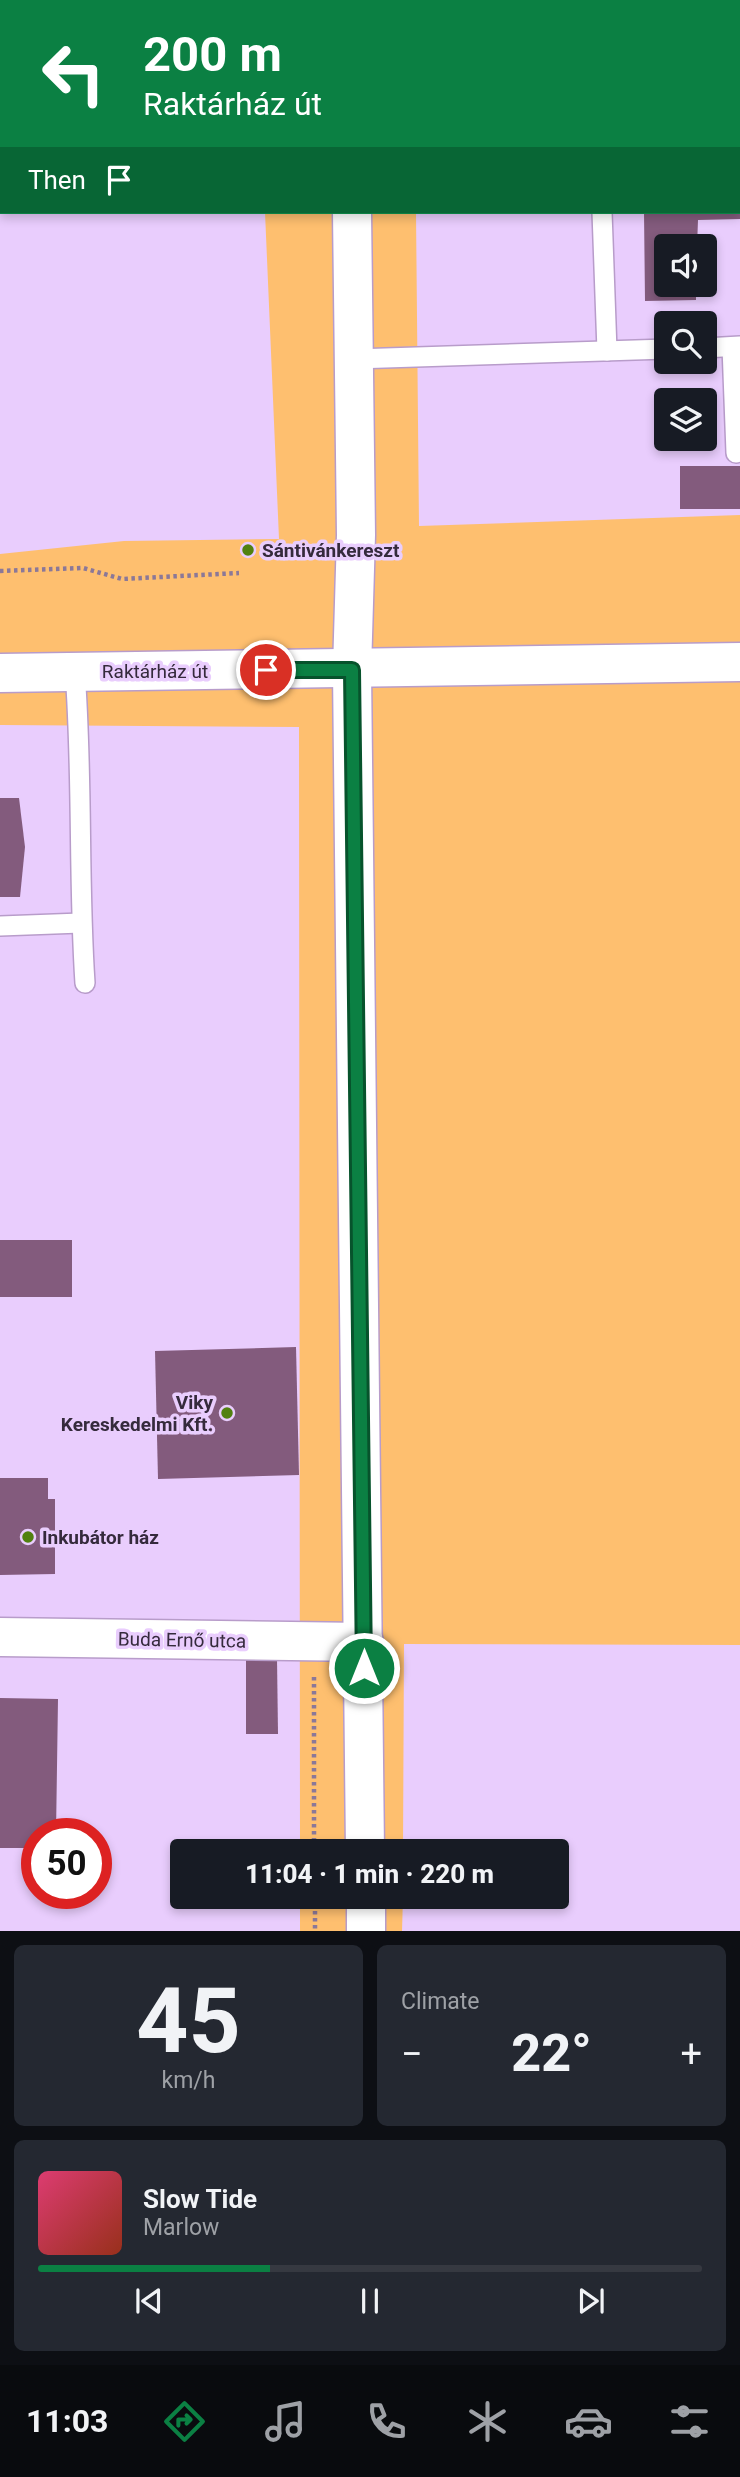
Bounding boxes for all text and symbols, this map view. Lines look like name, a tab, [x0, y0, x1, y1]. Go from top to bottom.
text: 200 m	[143, 26, 282, 83]
icon: left	[28, 28, 119, 119]
text: Raktárház út	[143, 85, 322, 123]
icon: arrive	[100, 161, 138, 199]
text: Then	[28, 165, 86, 195]
map controls	[654, 234, 717, 451]
button: sound	[654, 234, 717, 297]
button: search	[654, 311, 717, 374]
button: layers	[654, 388, 717, 451]
place label: Sántivánkereszt	[262, 539, 400, 562]
marker: Sántivánkereszt	[240, 542, 256, 558]
pin	[236, 640, 296, 700]
icon: arrive	[247, 651, 285, 689]
street label: Raktárház út	[102, 660, 208, 683]
place label: Viky Kereskedelmi Kft.	[61, 1391, 213, 1436]
marker: Viky Kereskedelmi Kft.	[219, 1405, 235, 1421]
place label: Inkubátor ház	[42, 1526, 159, 1549]
marker: Inkubátor ház	[20, 1529, 36, 1545]
street label: Buda Ernő utca	[118, 1627, 246, 1653]
position arrow	[327, 1631, 401, 1705]
speed limit sign: 50	[21, 1818, 112, 1909]
text: 11:04 · 1 min · 220 m	[245, 1859, 494, 1889]
text: 45	[136, 1968, 241, 2074]
text: Climate	[401, 1988, 480, 2015]
text: 22°	[511, 2023, 592, 2084]
text: −	[401, 2032, 423, 2076]
text: +	[680, 2032, 702, 2076]
text: km/h	[162, 2067, 216, 2094]
text: Slow Tide	[143, 2184, 257, 2214]
text: Marlow	[143, 2214, 219, 2241]
icon: previous	[130, 2282, 168, 2320]
icon: pause	[351, 2282, 389, 2320]
icon: next	[572, 2282, 610, 2320]
icon: directions	[160, 2397, 209, 2446]
icon: music	[261, 2397, 310, 2446]
icon: phone	[362, 2397, 411, 2446]
icon: climate	[463, 2397, 512, 2446]
icon: car	[564, 2397, 613, 2446]
icon: filters	[665, 2397, 714, 2446]
text: 11:03	[26, 2402, 108, 2440]

